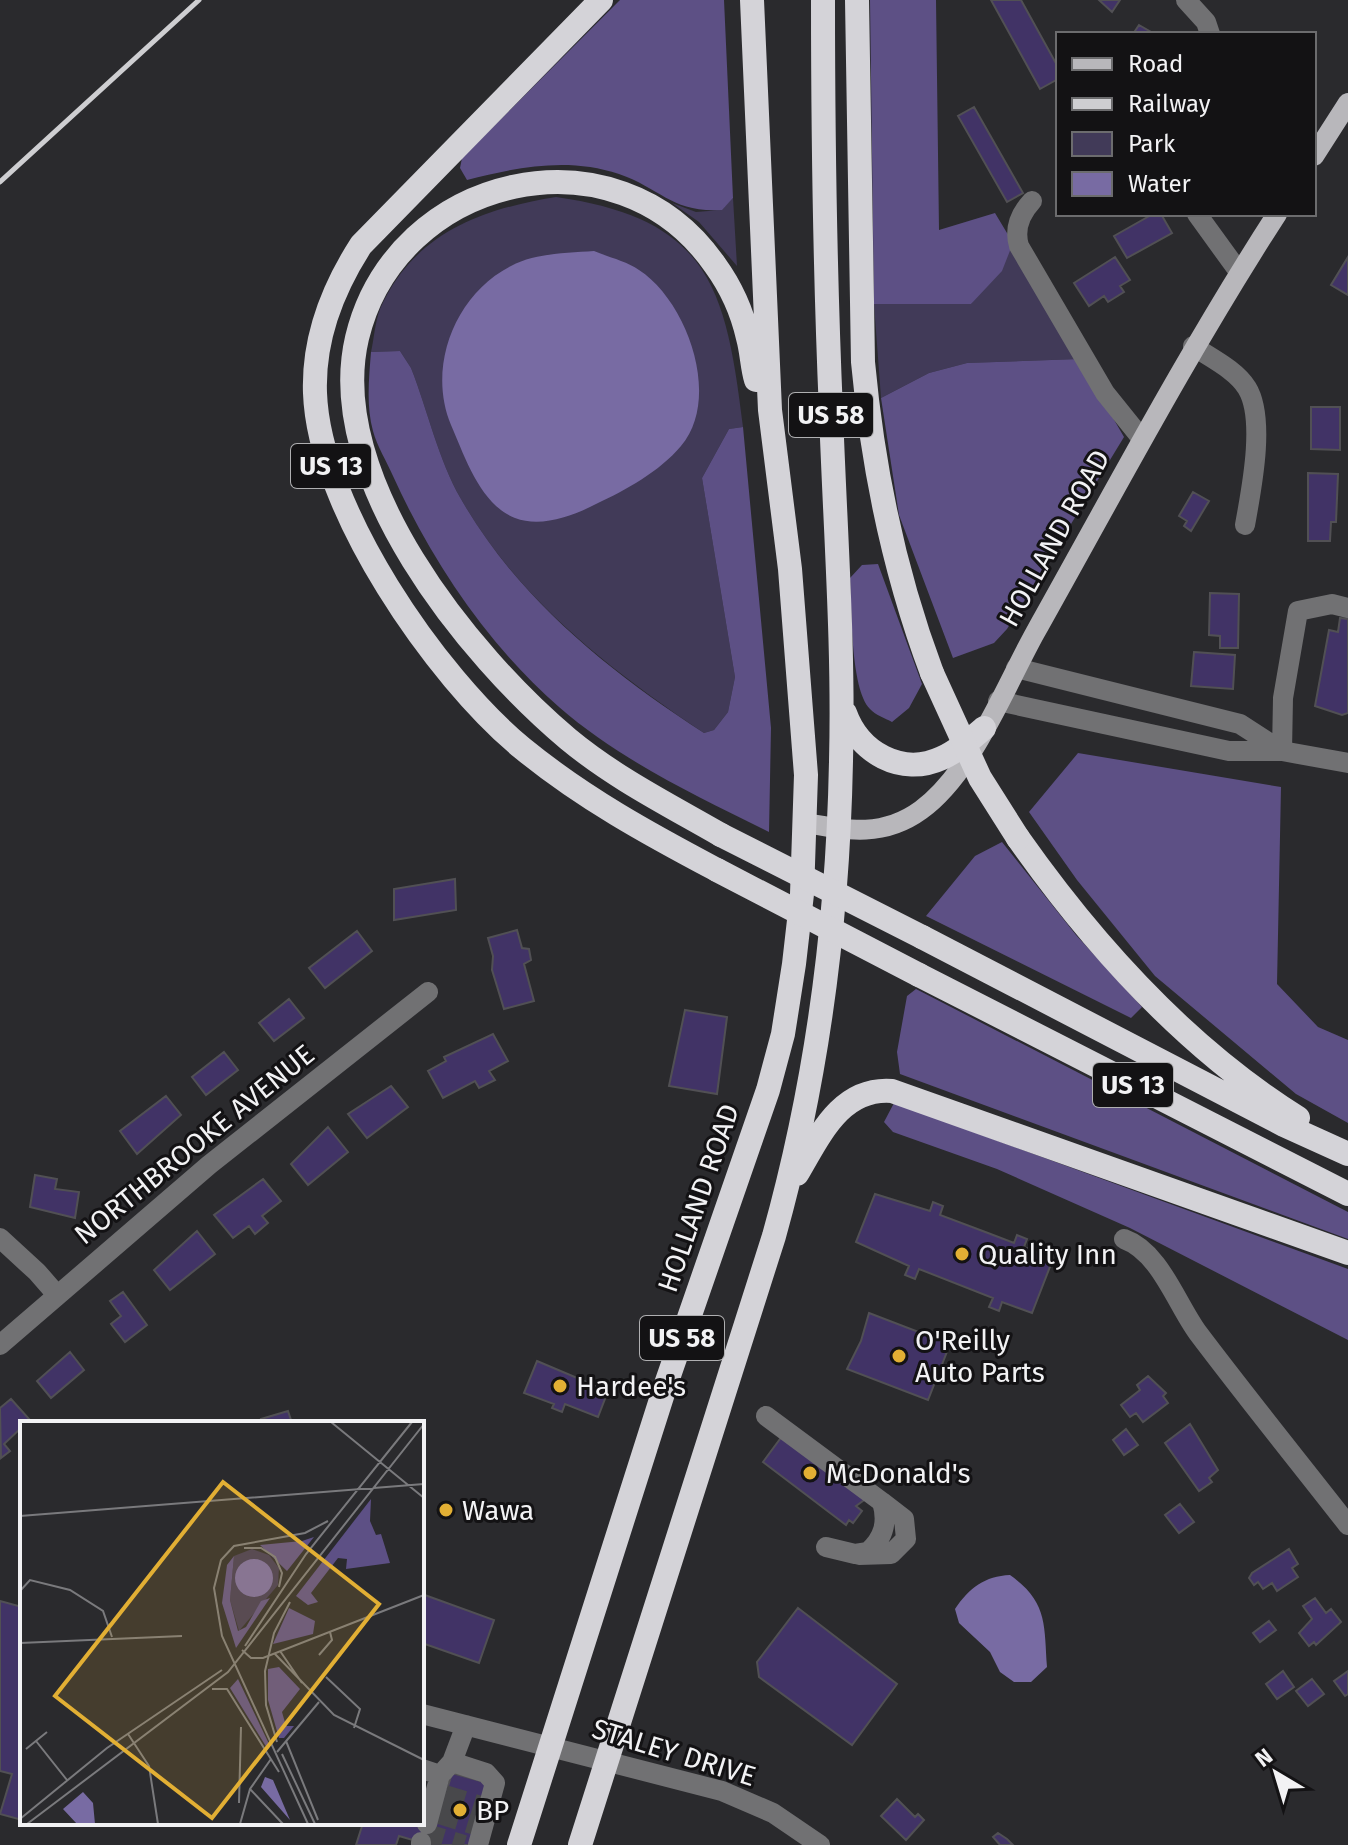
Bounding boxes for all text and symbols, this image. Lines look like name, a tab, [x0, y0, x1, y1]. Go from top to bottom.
legend	[1056, 32, 1316, 216]
text: Road	[1128, 50, 1183, 78]
text: Railway	[1128, 90, 1211, 118]
text: Park	[1128, 130, 1176, 158]
text: Water	[1128, 170, 1192, 198]
road number: US 58	[789, 393, 873, 437]
road number: US 13	[291, 444, 371, 488]
street label: HOLLAND ROAD	[992, 444, 1117, 632]
street label: NORTHBROOKE AVENUE	[68, 1038, 321, 1251]
road number: US 13	[1093, 1063, 1173, 1107]
street label: HOLLAND ROAD	[651, 1100, 746, 1297]
place label: Quality Inn	[978, 1238, 1117, 1271]
marker: Quality Inn	[953, 1245, 971, 1263]
road number: US 58	[640, 1316, 724, 1360]
place label: O'Reilly Auto Parts	[915, 1324, 1045, 1389]
marker: O'Reilly Auto Parts	[890, 1347, 908, 1365]
place label: Hardee's	[576, 1370, 686, 1403]
marker: Hardee's	[551, 1377, 569, 1395]
inset map	[20, 1421, 424, 1825]
place label: McDonald's	[826, 1457, 971, 1490]
marker: McDonald's	[801, 1464, 819, 1482]
place label: Wawa	[462, 1494, 534, 1527]
marker: Wawa	[437, 1501, 455, 1519]
street label: STALEY DRIVE	[588, 1712, 760, 1793]
north arrow	[1236, 1733, 1316, 1813]
text: N	[1250, 1743, 1278, 1773]
place label: BP	[476, 1794, 509, 1827]
marker: BP	[451, 1801, 469, 1819]

